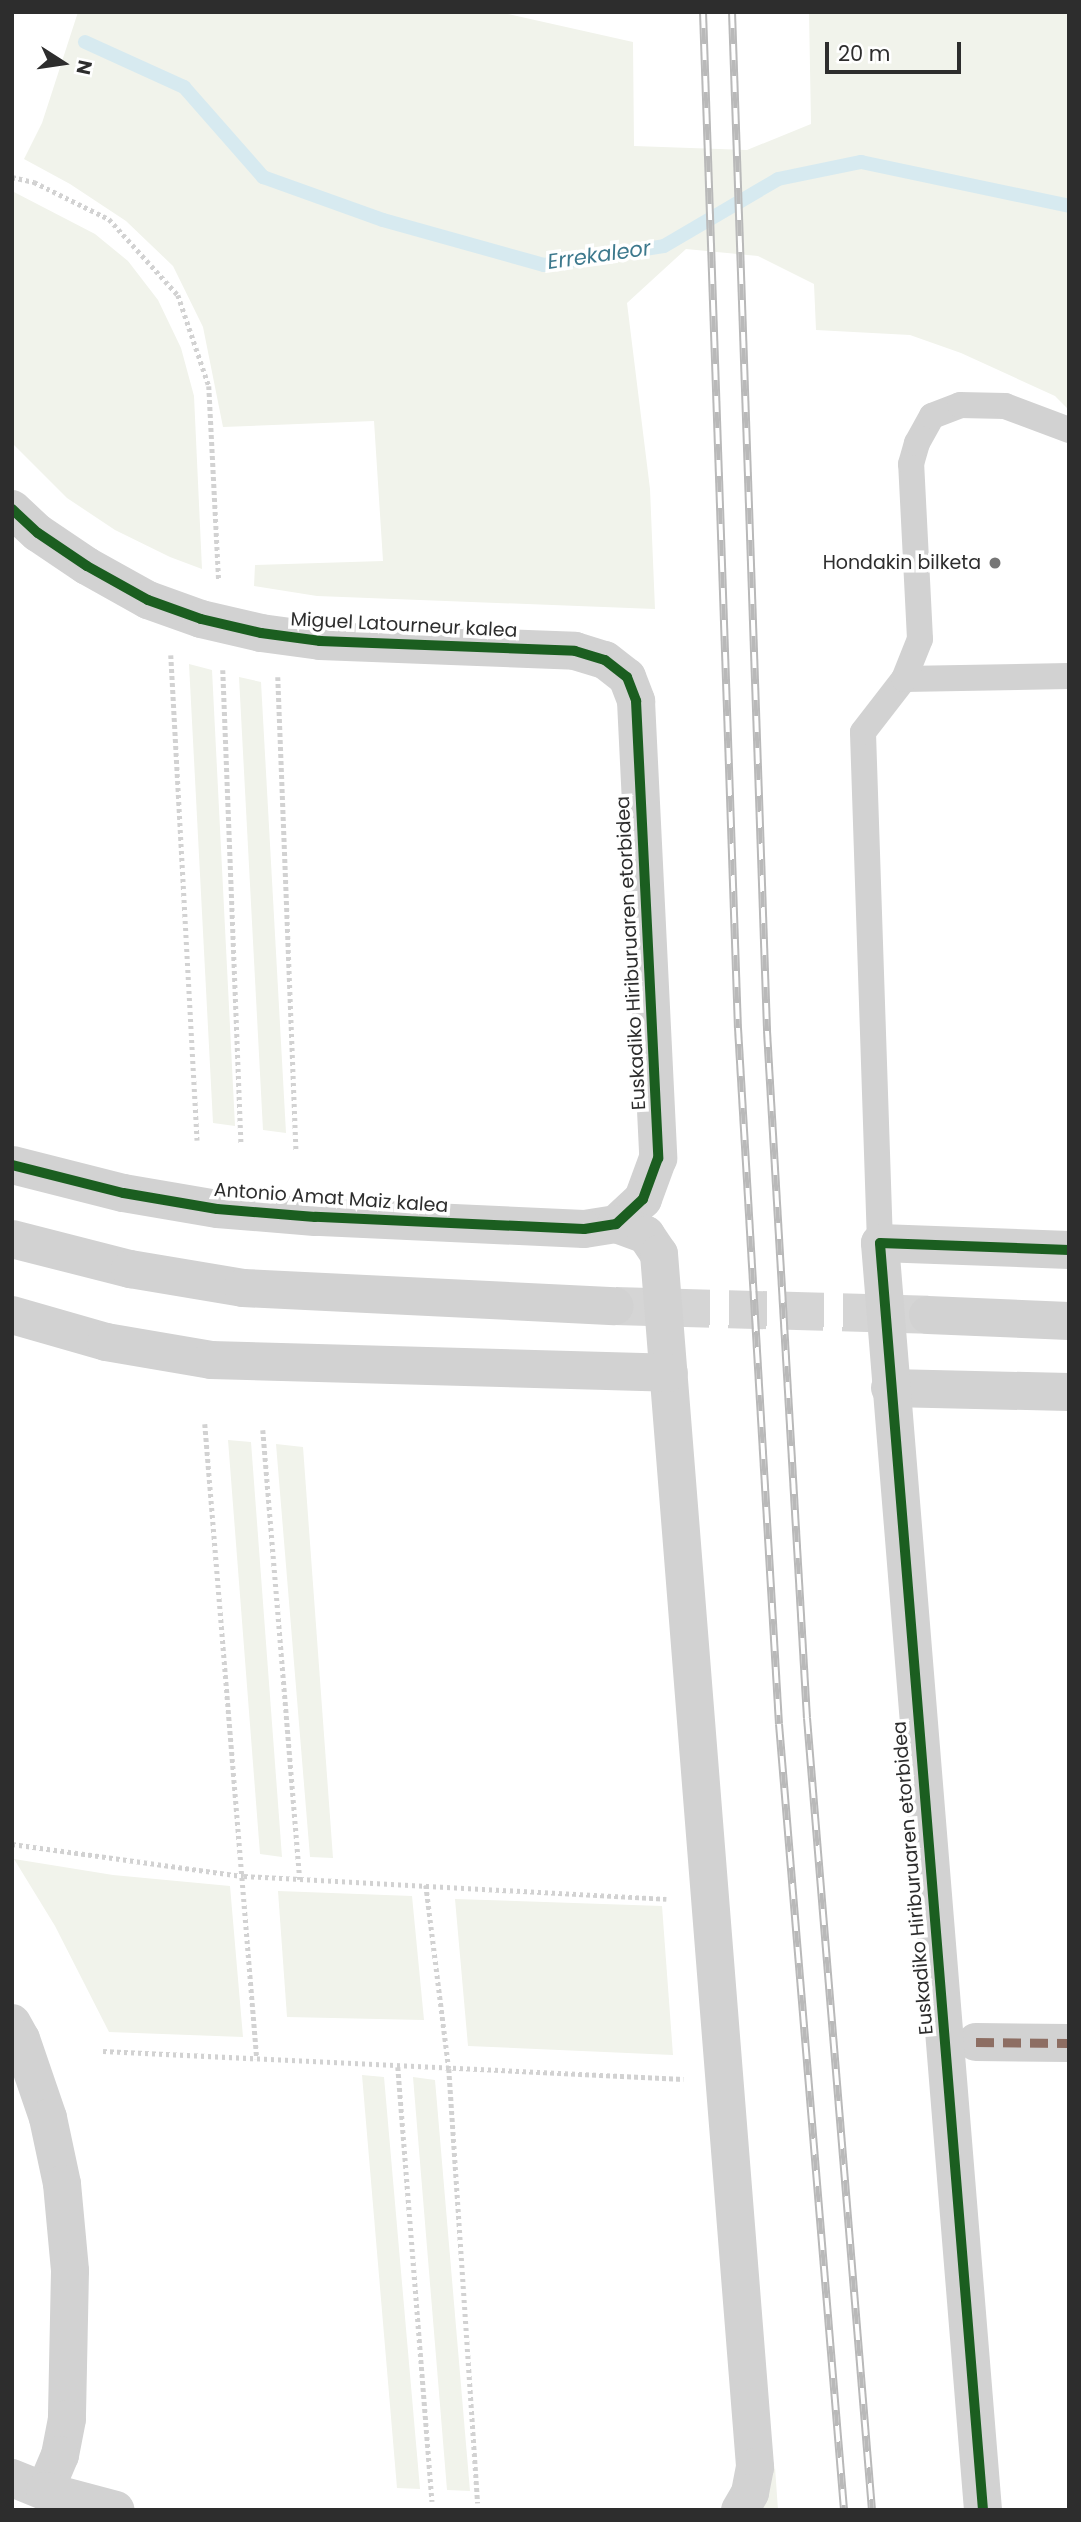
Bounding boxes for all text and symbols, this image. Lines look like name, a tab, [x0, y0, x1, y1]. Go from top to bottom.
north arrow	[28, 28, 98, 98]
scale bar	[829, 28, 965, 72]
text: 20 m	[838, 39, 891, 68]
text: N	[69, 58, 99, 77]
water label: Errekaleor	[546, 235, 652, 275]
place label: Hondakin bilketa	[823, 552, 981, 574]
marker: Hondakin bilketa	[987, 555, 1003, 571]
street label: Miguel Latourneur kalea	[290, 608, 518, 642]
street label: Euskadiko Hiriburuaren etorbidea	[611, 795, 651, 1111]
street label: Antonio Amat Maiz kalea	[213, 1178, 449, 1218]
street label: Euskadiko Hiriburuaren etorbidea	[888, 1720, 938, 2036]

